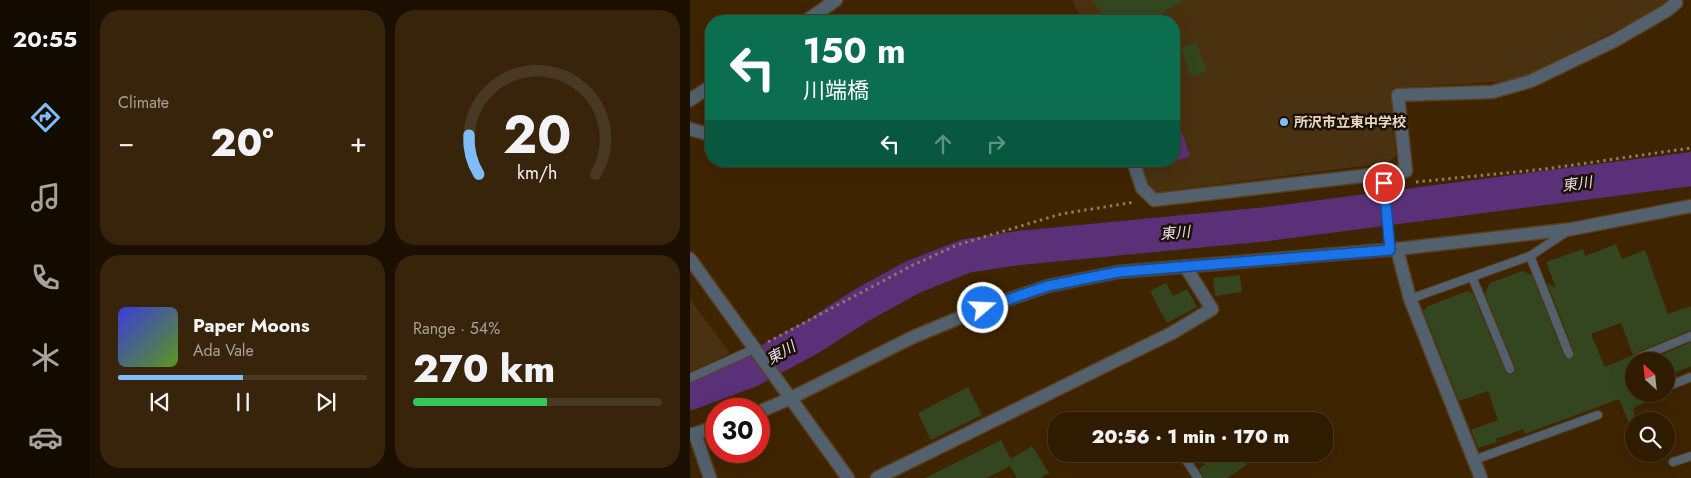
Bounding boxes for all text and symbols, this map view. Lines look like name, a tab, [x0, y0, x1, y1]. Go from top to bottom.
text: 20:55	[13, 23, 77, 55]
text: 150 m	[803, 26, 906, 76]
icon: left	[720, 35, 785, 100]
text: 川端橋	[803, 74, 869, 106]
text: Climate	[118, 91, 169, 114]
text: 20	[503, 97, 572, 173]
icon: directions	[28, 100, 63, 135]
place label: 所沢市立東中学校	[1294, 112, 1406, 132]
text: 20°	[211, 115, 274, 170]
marker: 所沢市立東中学校	[1278, 116, 1290, 128]
text: −	[118, 122, 135, 163]
text: +	[350, 122, 367, 163]
icon: left	[876, 130, 904, 158]
icon: ahead	[929, 130, 957, 158]
icon: right	[982, 130, 1010, 158]
text: km/h	[517, 160, 558, 186]
pin	[1363, 162, 1405, 204]
icon: arrive	[1370, 169, 1398, 197]
water label: 東川	[1561, 171, 1595, 197]
icon: music	[28, 180, 63, 215]
water label: 東川	[1159, 221, 1193, 245]
icon: phone	[28, 260, 63, 295]
position arrow	[956, 281, 1008, 333]
text: Paper Moons	[193, 312, 310, 339]
text: Range · 54%	[413, 317, 500, 340]
water label: 東川	[763, 335, 801, 370]
text: Ada Vale	[193, 339, 254, 362]
icon: climate	[28, 340, 63, 375]
text: 270 km	[413, 341, 555, 396]
north arrow	[1625, 352, 1675, 402]
map controls	[1625, 352, 1675, 462]
icon: previous	[146, 388, 174, 416]
icon: pause	[229, 388, 257, 416]
icon: next	[312, 388, 340, 416]
speed limit sign: 30	[705, 398, 770, 463]
button: search	[1625, 412, 1675, 462]
icon: car	[28, 420, 63, 455]
text: 20:56 · 1 min · 170 m	[1092, 423, 1289, 450]

